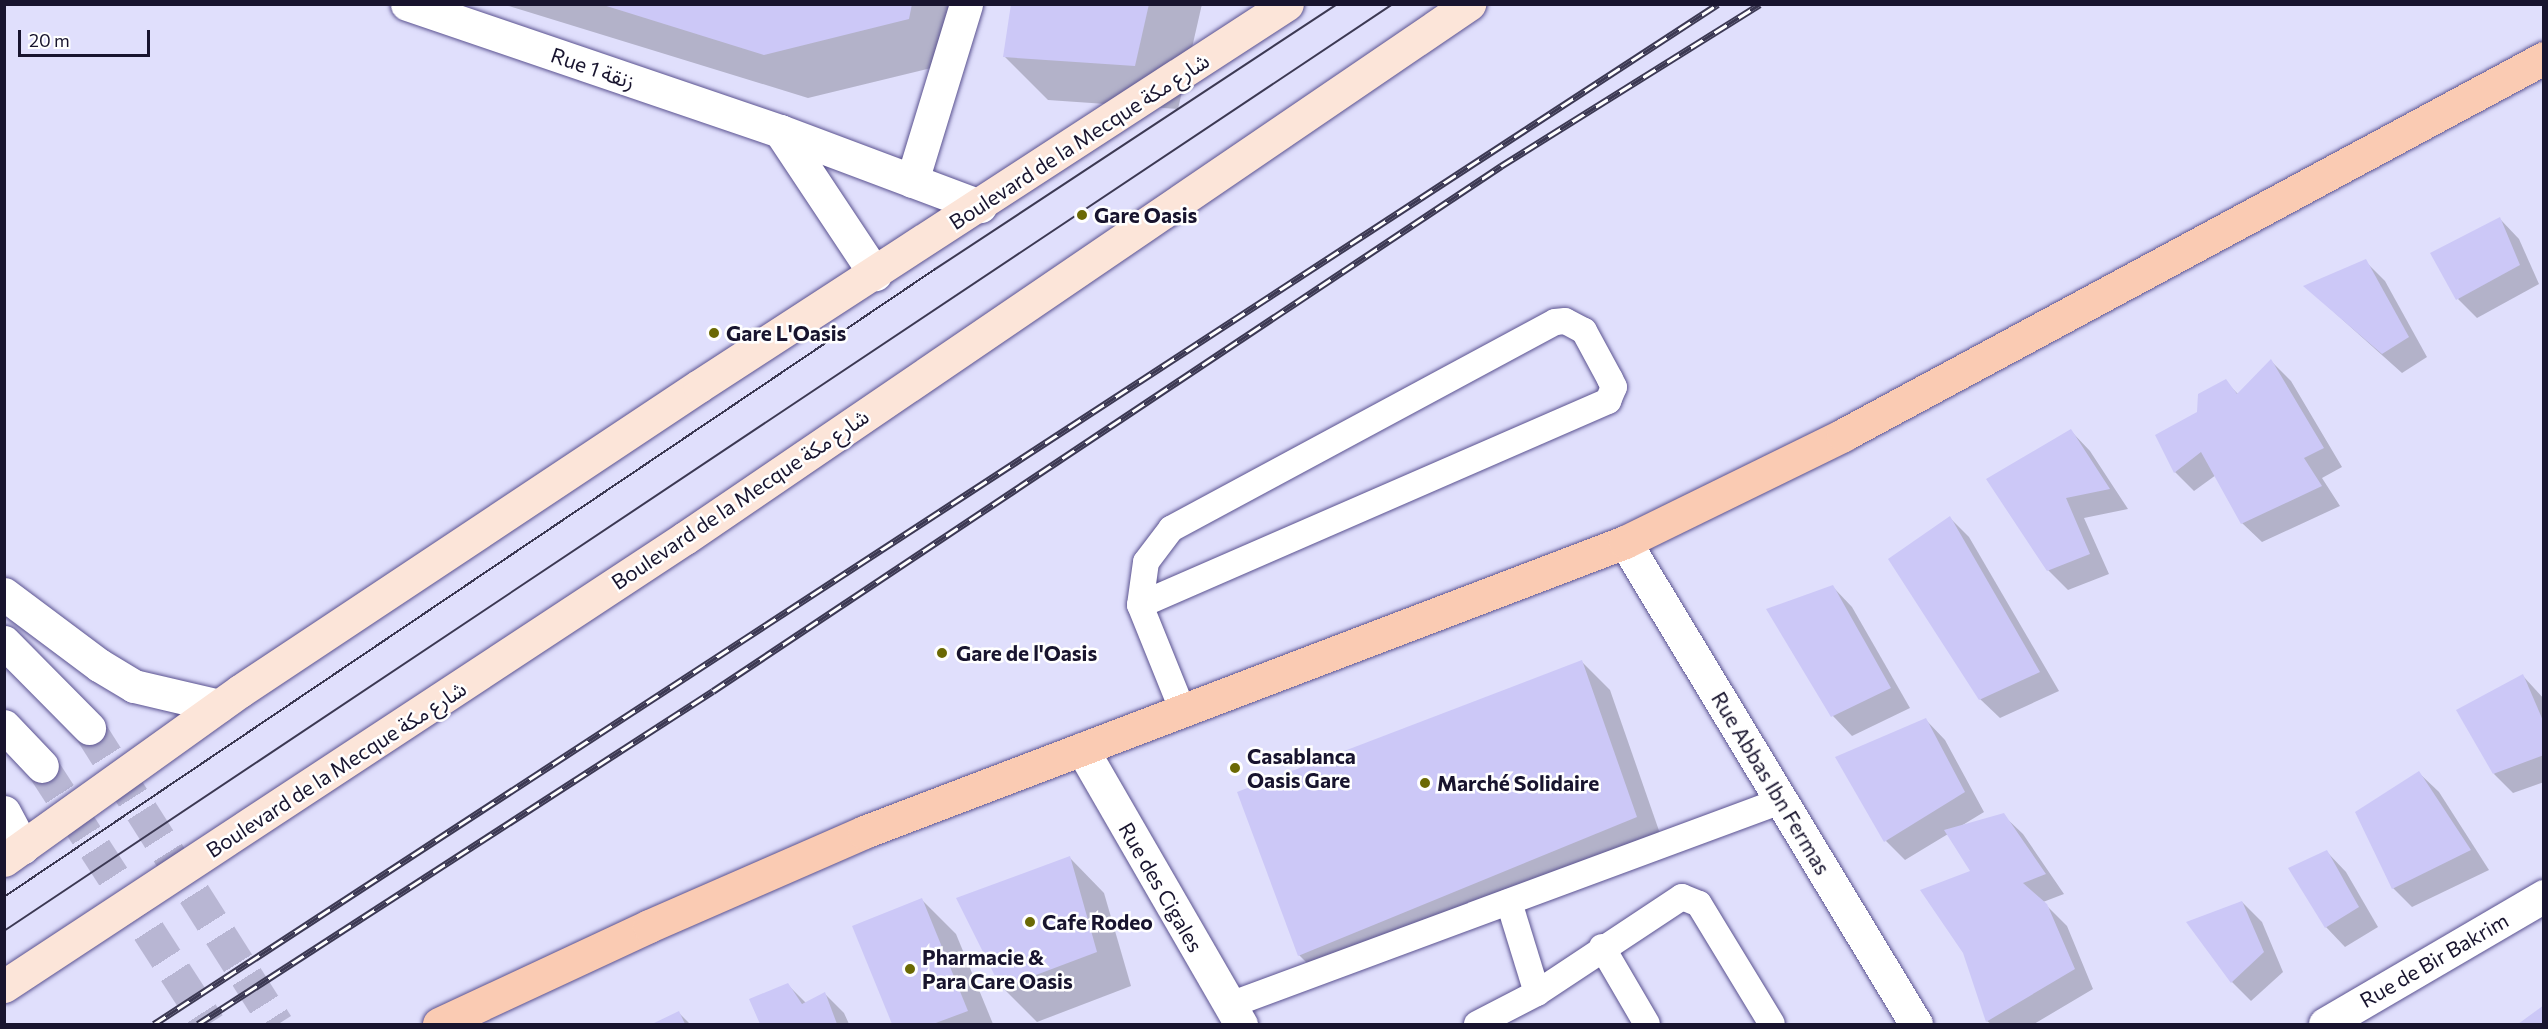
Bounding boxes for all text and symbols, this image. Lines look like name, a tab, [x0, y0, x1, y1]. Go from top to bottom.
scale bar	[21, 18, 153, 56]
text: 20 m	[29, 29, 70, 51]
street label: Rue 1 زنقة	[548, 42, 638, 94]
street label: Boulevard de la Mecque شارع مكة	[944, 47, 1214, 235]
place label: Gare Oasis	[1094, 202, 1197, 228]
marker: Gare Oasis	[1075, 208, 1089, 222]
place label: Gare L'Oasis	[726, 320, 846, 346]
marker: Gare L'Oasis	[707, 326, 721, 340]
street label: Boulevard de la Mecque شارع مكة	[607, 403, 873, 595]
place label: Gare de l'Oasis	[956, 640, 1097, 666]
marker: Gare de l'Oasis	[933, 644, 951, 662]
street label: Boulevard de la Mecque شارع مكة	[201, 675, 471, 863]
street label: Rue Abbas Ibn Fermas	[1706, 687, 1836, 879]
place label: Casablanca Oasis Gare	[1247, 743, 1356, 793]
marker: Casablanca Oasis Gare	[1228, 761, 1242, 775]
place label: Marché Solidaire	[1437, 770, 1599, 796]
marker: Marché Solidaire	[1418, 776, 1432, 790]
street label: Rue des Cigales	[1114, 818, 1208, 956]
street label: Rue de Bir Bakrim	[2355, 907, 2513, 1013]
place label: Cafe Rodeo	[1042, 909, 1153, 935]
marker: Cafe Rodeo	[1023, 915, 1037, 929]
place label: Pharmacie & Para Care Oasis	[922, 944, 1073, 994]
marker: Pharmacie & Para Care Oasis	[903, 962, 917, 976]

